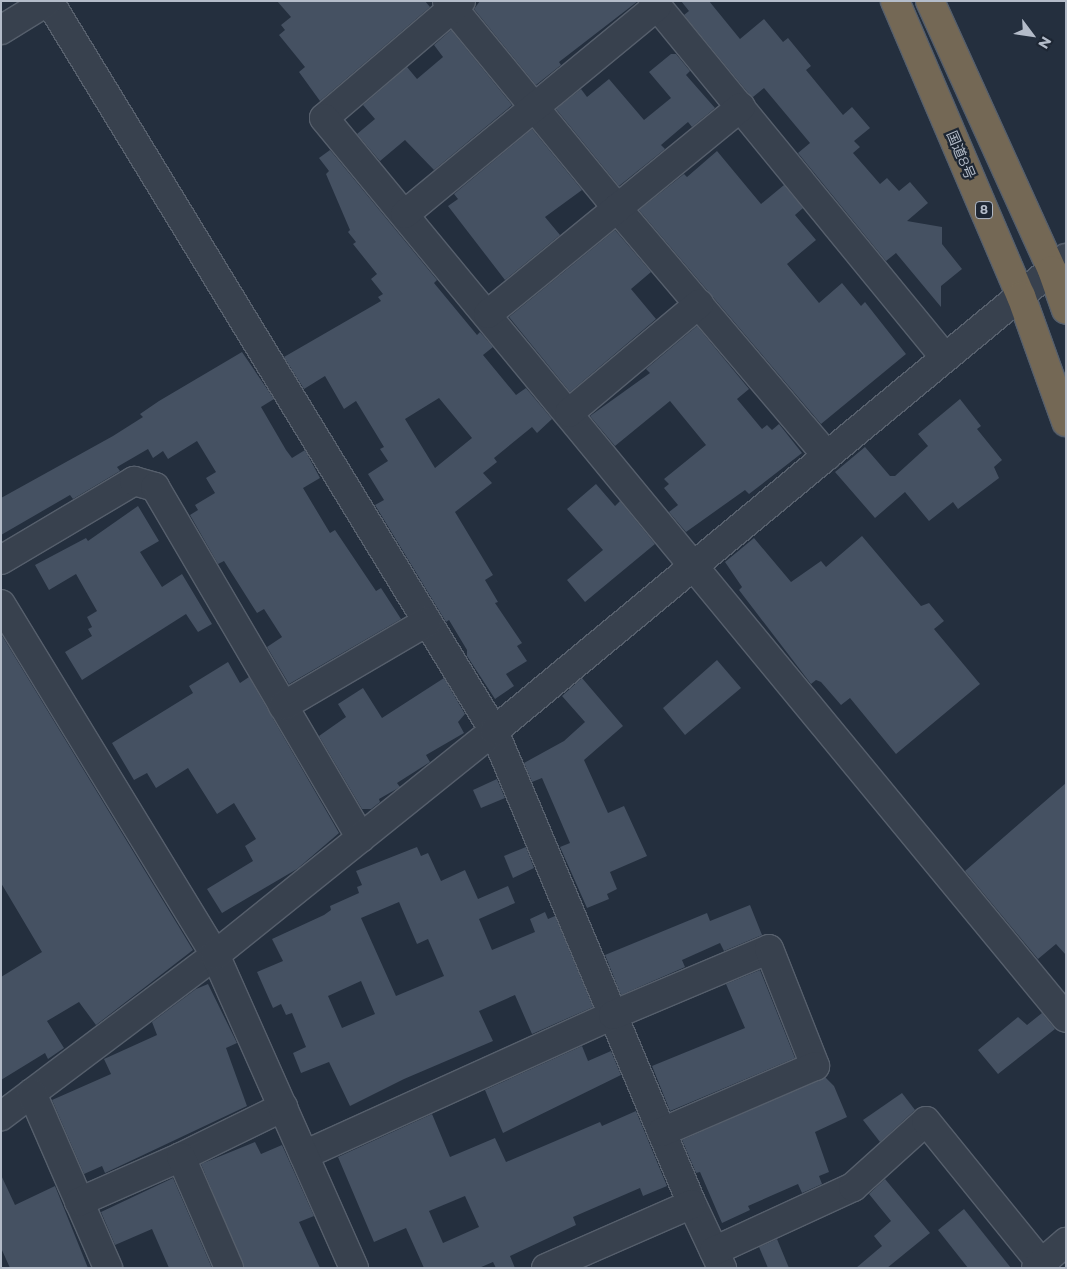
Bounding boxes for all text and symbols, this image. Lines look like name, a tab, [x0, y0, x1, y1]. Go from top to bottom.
north arrow	[1007, 10, 1057, 60]
text: N	[1034, 33, 1055, 52]
street label: 国道8号	[943, 128, 979, 182]
road number: 8	[974, 200, 994, 220]

